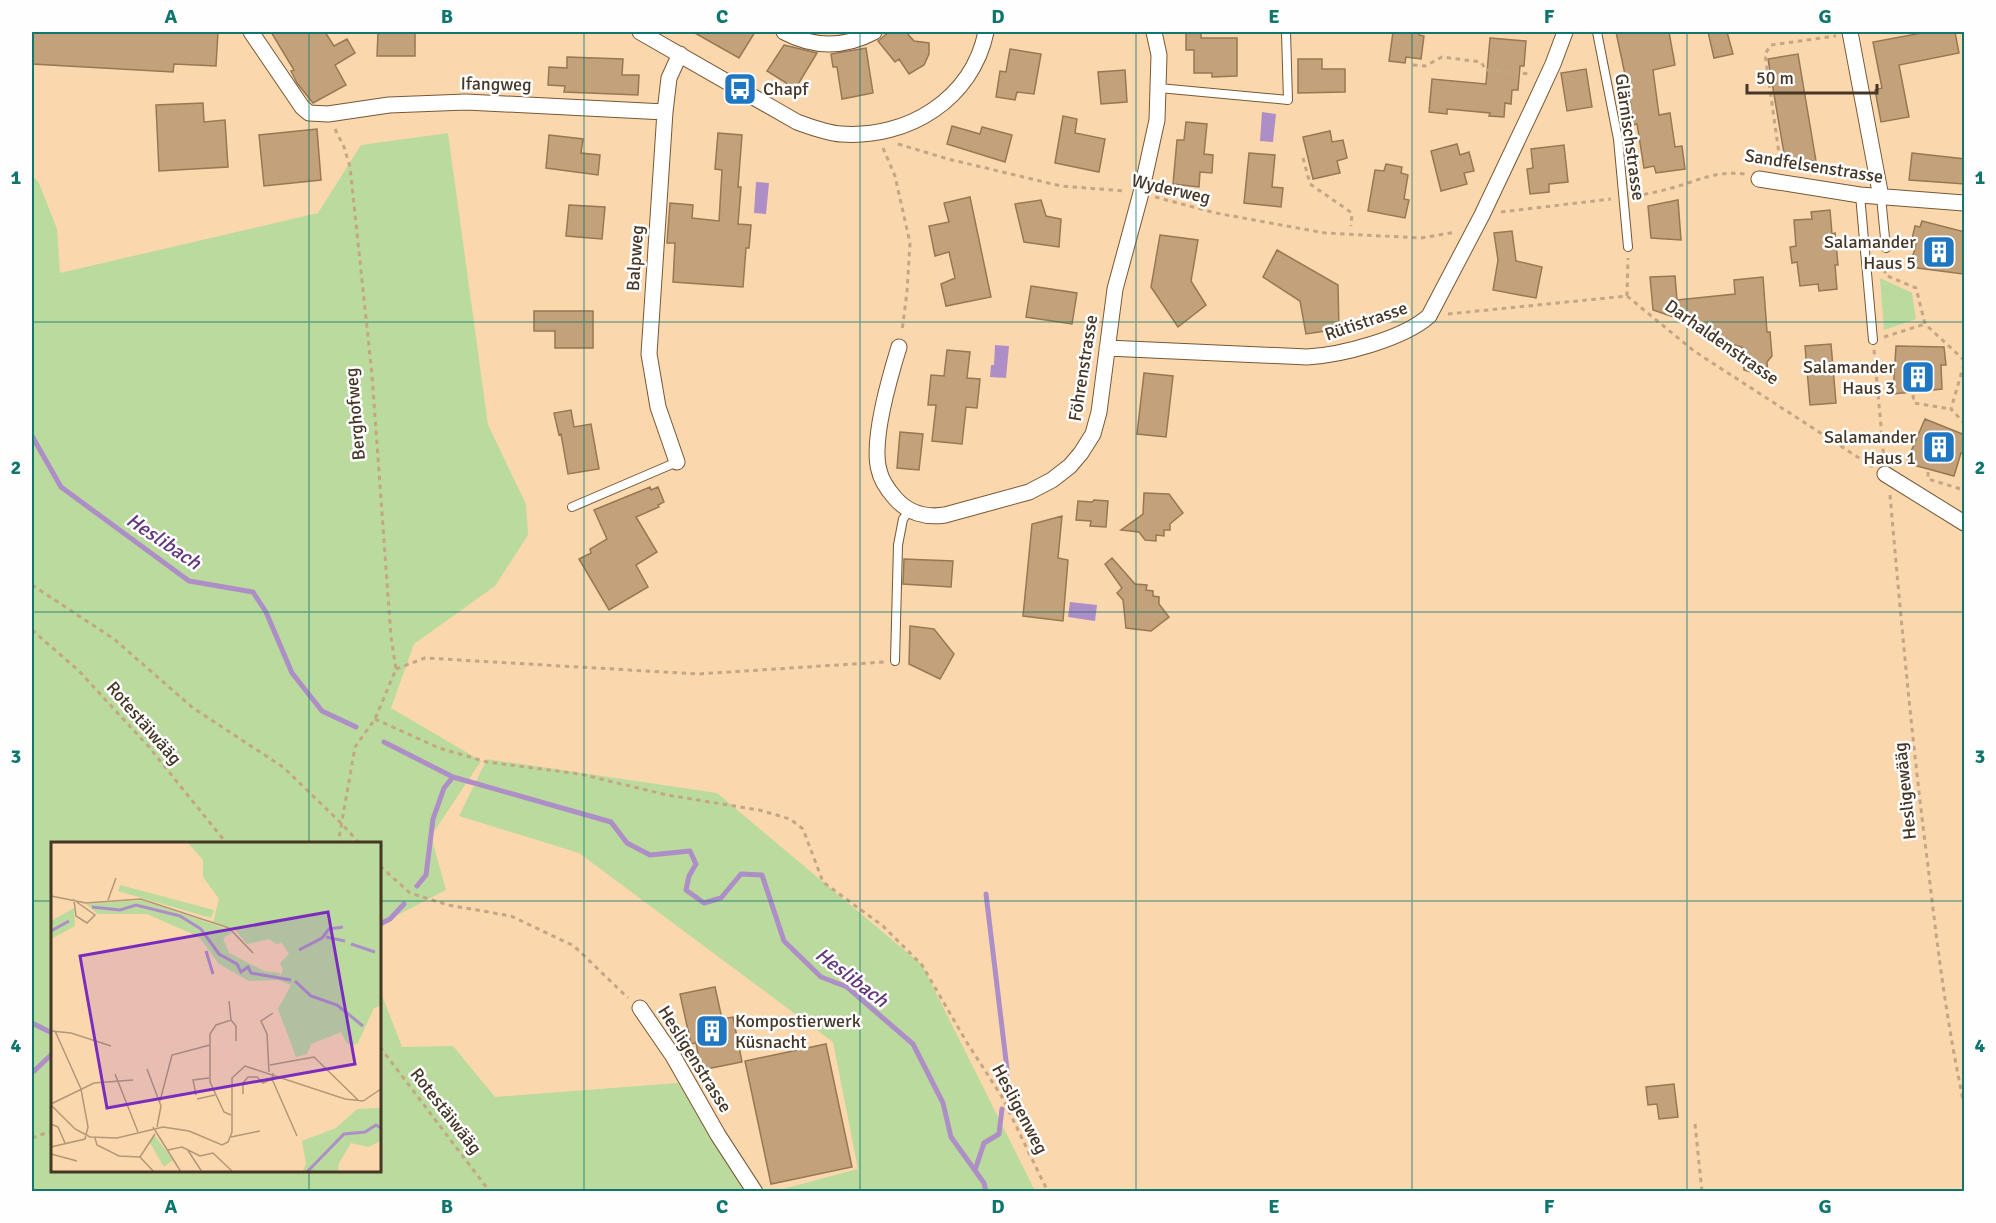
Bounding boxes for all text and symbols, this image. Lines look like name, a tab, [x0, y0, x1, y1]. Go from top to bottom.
text: A	[165, 4, 178, 29]
text: B	[441, 4, 453, 29]
text: C	[716, 4, 728, 29]
text: D	[991, 4, 1005, 29]
text: E	[1268, 4, 1280, 29]
text: F	[1544, 4, 1555, 29]
text: G	[1818, 4, 1832, 29]
scale bar	[1747, 57, 1878, 95]
text: 50 m	[1756, 67, 1794, 89]
bus stop icon: Chapf	[722, 71, 758, 107]
street label: Ifangweg	[460, 72, 532, 96]
street label: Glärnischstrasse	[1610, 72, 1650, 202]
place label: Chapf	[763, 78, 809, 100]
street label: Sandfelsenstrasse	[1743, 144, 1885, 188]
text: 1	[11, 165, 22, 190]
text: 1	[1975, 165, 1986, 190]
street label: Wyderweg	[1129, 169, 1213, 209]
street label: Balpweg	[622, 224, 648, 292]
place label: Salamander Haus 5	[1824, 231, 1916, 274]
building icon: Salamander Haus 5	[1921, 234, 1957, 270]
street label: Darhaldenstrasse	[1661, 294, 1783, 390]
street label: Rütistrasse	[1322, 297, 1410, 345]
street label: Föhrenstrasse	[1064, 313, 1102, 423]
place label: Salamander Haus 3	[1803, 356, 1895, 399]
building icon: Salamander Haus 3	[1900, 359, 1936, 395]
street label: Berghofweg	[340, 367, 370, 461]
place label: Salamander Haus 1	[1824, 426, 1916, 469]
building icon: Salamander Haus 1	[1921, 429, 1957, 465]
text: 2	[11, 455, 21, 480]
text: 2	[1975, 455, 1985, 480]
water label: Heslibach	[122, 507, 207, 576]
street label: Rotestäiwääg	[102, 677, 186, 769]
street label: Hesligewääg	[1889, 741, 1921, 841]
text: 3	[11, 744, 21, 769]
text: 3	[1975, 744, 1985, 769]
inset map	[51, 842, 381, 1172]
water label: Heslibach	[810, 942, 894, 1013]
street label: Hesligenstrasse	[653, 1001, 737, 1117]
place label: Kompostierwerk Küsnacht	[735, 1010, 861, 1053]
building icon: Kompostierwerk Küsnacht	[694, 1013, 730, 1049]
text: 4	[11, 1033, 22, 1058]
text: 4	[1975, 1033, 1986, 1058]
street label: Hesligenweg	[987, 1060, 1053, 1158]
street label: Rotestäiwääg	[405, 1063, 487, 1159]
text: A	[165, 1194, 178, 1219]
text: B	[441, 1194, 453, 1219]
text: C	[716, 1194, 728, 1219]
text: D	[991, 1194, 1005, 1219]
text: E	[1268, 1194, 1280, 1219]
text: F	[1544, 1194, 1555, 1219]
text: G	[1818, 1194, 1832, 1219]

